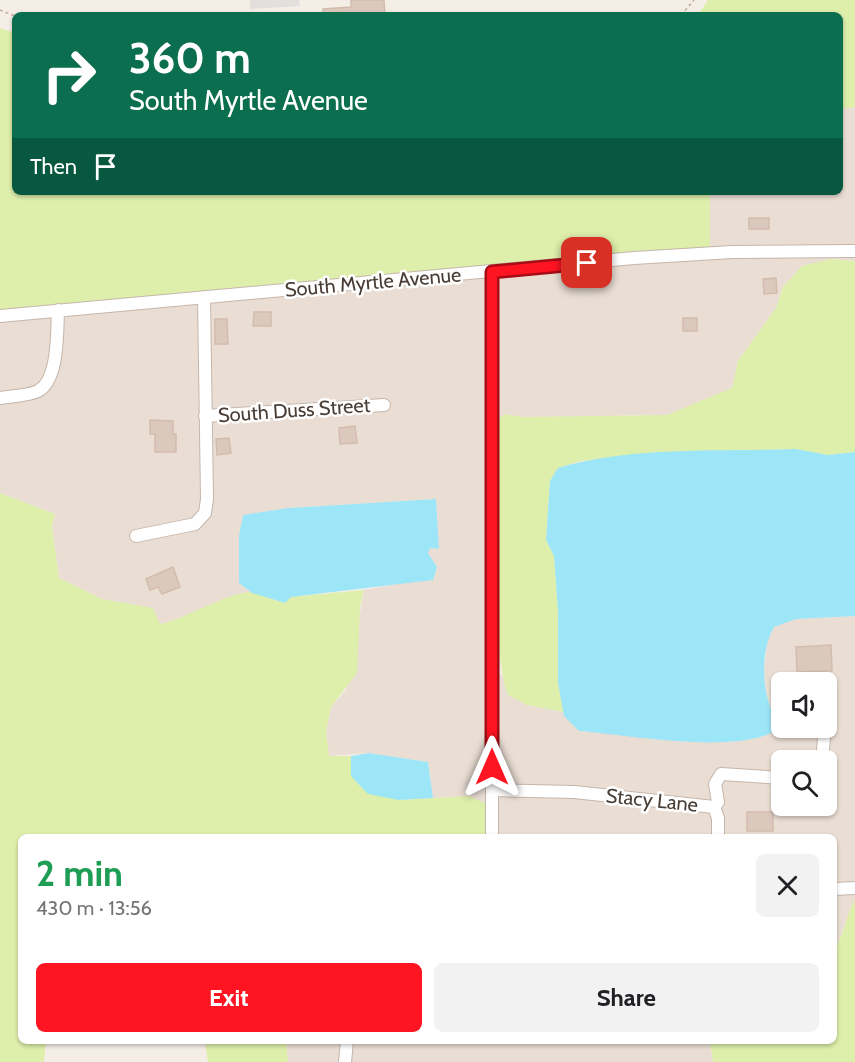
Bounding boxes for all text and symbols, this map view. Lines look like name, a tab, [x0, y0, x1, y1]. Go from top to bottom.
text: 360 m	[129, 32, 251, 84]
icon: right	[30, 36, 108, 114]
text: South Myrtle Avenue	[129, 84, 368, 117]
icon: arrive	[89, 150, 122, 183]
text: Then	[30, 153, 77, 180]
pin	[561, 237, 612, 288]
icon: arrive	[570, 246, 603, 279]
street label: South Myrtle Avenue	[284, 262, 462, 302]
street label: South Duss Street	[217, 393, 371, 427]
map controls	[771, 672, 837, 816]
button: sound	[771, 672, 837, 738]
position arrow	[460, 735, 524, 799]
button: search	[771, 750, 837, 816]
street label: Stacy Lane	[605, 783, 699, 817]
text: 2 min	[36, 851, 123, 895]
button: close	[756, 854, 819, 917]
text: 430 m · 13:56	[36, 896, 152, 920]
button: Exit	[36, 963, 422, 1032]
button: Share	[434, 963, 819, 1032]

